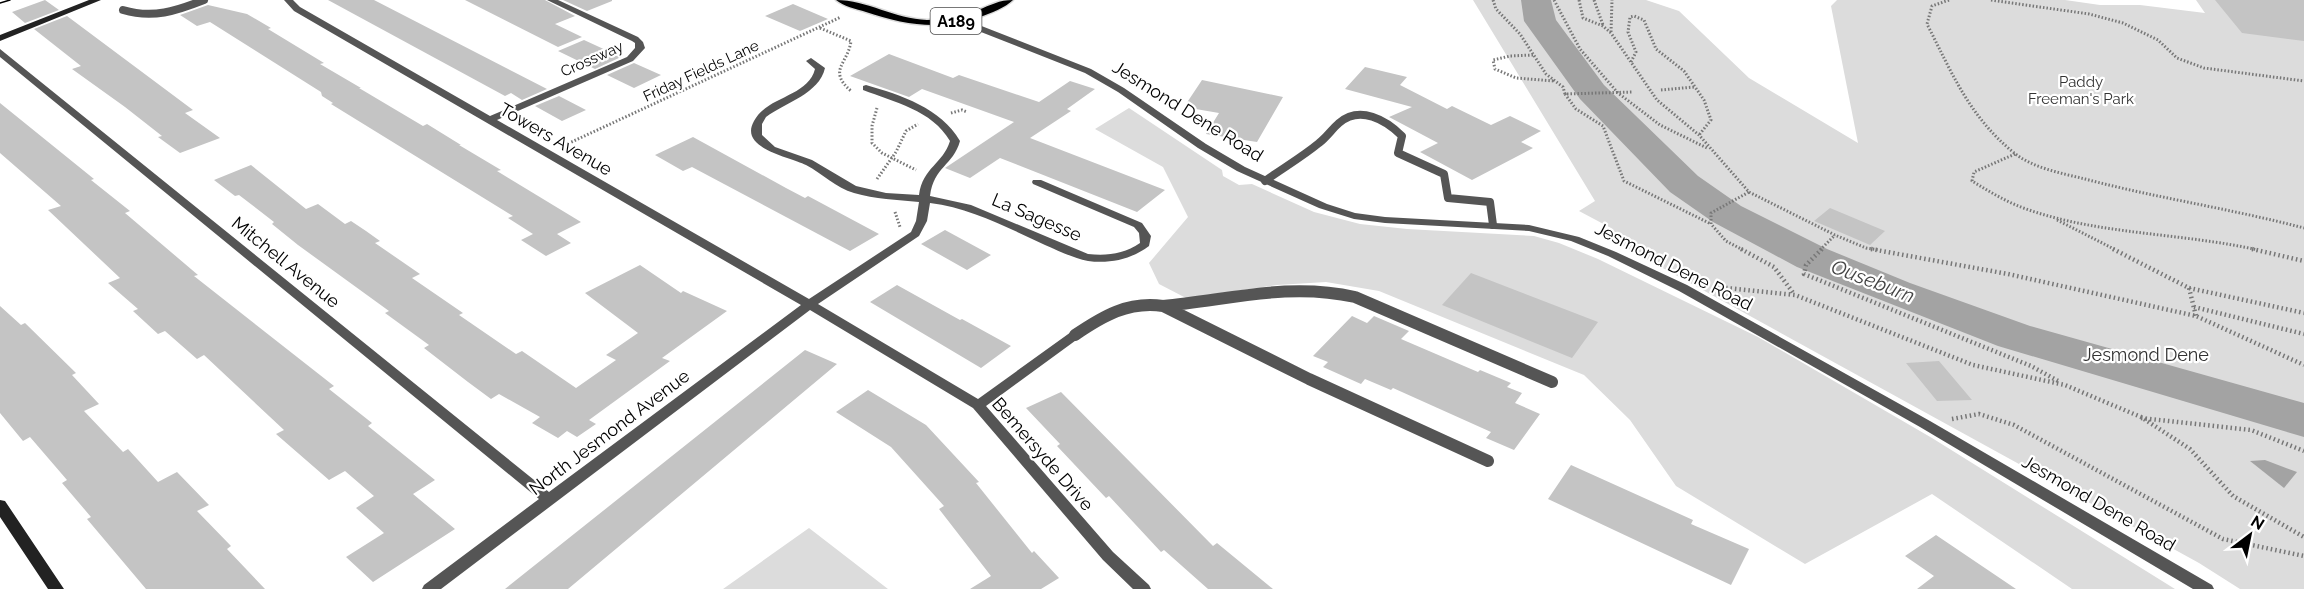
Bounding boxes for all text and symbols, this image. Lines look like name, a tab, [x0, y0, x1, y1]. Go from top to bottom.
road number: A189	[930, 8, 982, 34]
street label: Friday Fields Lane	[640, 36, 762, 106]
street label: Crossway	[558, 37, 626, 81]
street label: Jesmond Dene Road	[1109, 56, 1267, 166]
park label: Paddy Freeman's Park	[2028, 73, 2134, 108]
street label: Towers Avenue	[496, 98, 616, 180]
street label: La Sagesse	[989, 189, 1085, 245]
street label: Mitchell Avenue	[228, 212, 345, 312]
street label: Jesmond Dene Road	[1592, 217, 1756, 315]
water label: Ouseburn	[1828, 254, 1918, 308]
park label: Jesmond Dene	[2083, 344, 2209, 365]
street label: North Jesmond Avenue	[525, 365, 694, 499]
street label: Bemersyde Drive	[988, 393, 1098, 515]
street label: Jesmond Dene Road	[2019, 451, 2179, 555]
north arrow	[2220, 505, 2280, 565]
text: N	[2247, 511, 2268, 534]

